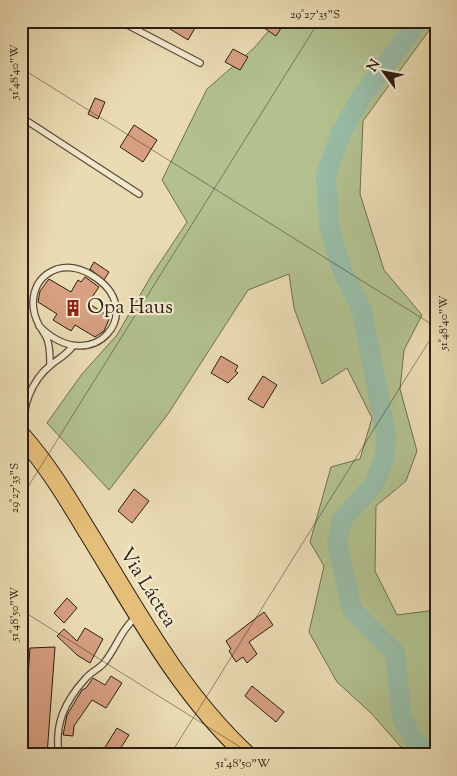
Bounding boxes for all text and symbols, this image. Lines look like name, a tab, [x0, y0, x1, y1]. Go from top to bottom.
text: 29°27'35"S	[290, 6, 340, 24]
text: 51°48'40"W	[6, 44, 24, 100]
north arrow	[360, 48, 410, 98]
text: N	[363, 56, 386, 76]
place label: Opa Haus	[87, 294, 173, 323]
text: 51°48'40"W	[435, 295, 453, 351]
building icon: Opa Haus	[63, 298, 83, 318]
text: 29°27'35"S	[6, 463, 24, 513]
street label: Via Láctea	[111, 542, 183, 634]
text: 51°48'50"W	[6, 586, 24, 642]
text: 51°48'50"W	[215, 755, 271, 773]

